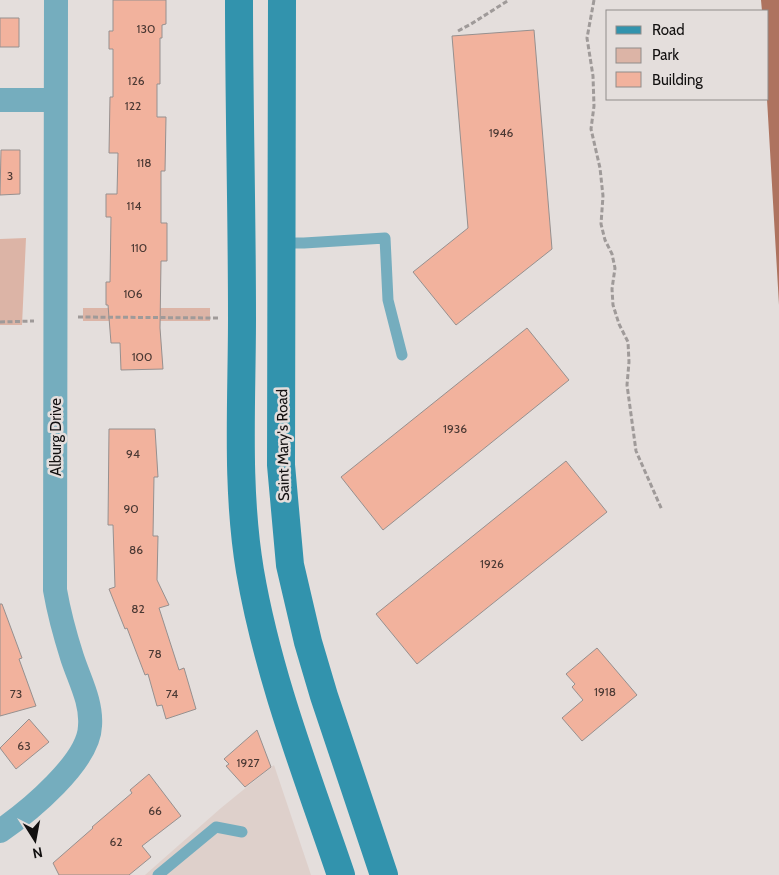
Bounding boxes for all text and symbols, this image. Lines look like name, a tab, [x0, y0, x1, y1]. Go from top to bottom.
legend	[606, 10, 769, 100]
house number: 130	[137, 21, 155, 36]
text: Road	[652, 21, 685, 39]
text: Park	[652, 46, 679, 64]
text: Building	[652, 71, 703, 89]
house number: 126	[127, 73, 145, 88]
house number: 122	[125, 98, 141, 113]
house number: 1946	[489, 125, 513, 140]
house number: 118	[136, 155, 152, 170]
house number: 3	[7, 168, 13, 183]
house number: 114	[127, 198, 141, 213]
house number: 110	[131, 240, 147, 255]
house number: 106	[123, 286, 143, 301]
house number: 100	[132, 349, 152, 364]
street label: Saint Mary's Road	[273, 389, 293, 501]
street label: Alburg Drive	[47, 398, 65, 476]
house number: 1936	[443, 421, 467, 436]
house number: 94	[126, 446, 140, 461]
house number: 90	[123, 501, 139, 516]
house number: 86	[129, 542, 143, 557]
house number: 1926	[480, 556, 504, 571]
house number: 82	[131, 601, 145, 616]
house number: 78	[148, 646, 162, 661]
house number: 1918	[594, 684, 616, 699]
house number: 73	[10, 686, 22, 701]
house number: 74	[166, 686, 178, 701]
house number: 63	[17, 738, 31, 753]
house number: 1927	[236, 755, 260, 770]
house number: 66	[148, 803, 162, 818]
north arrow	[10, 815, 60, 865]
house number: 62	[109, 834, 123, 849]
text: N	[31, 843, 44, 863]

